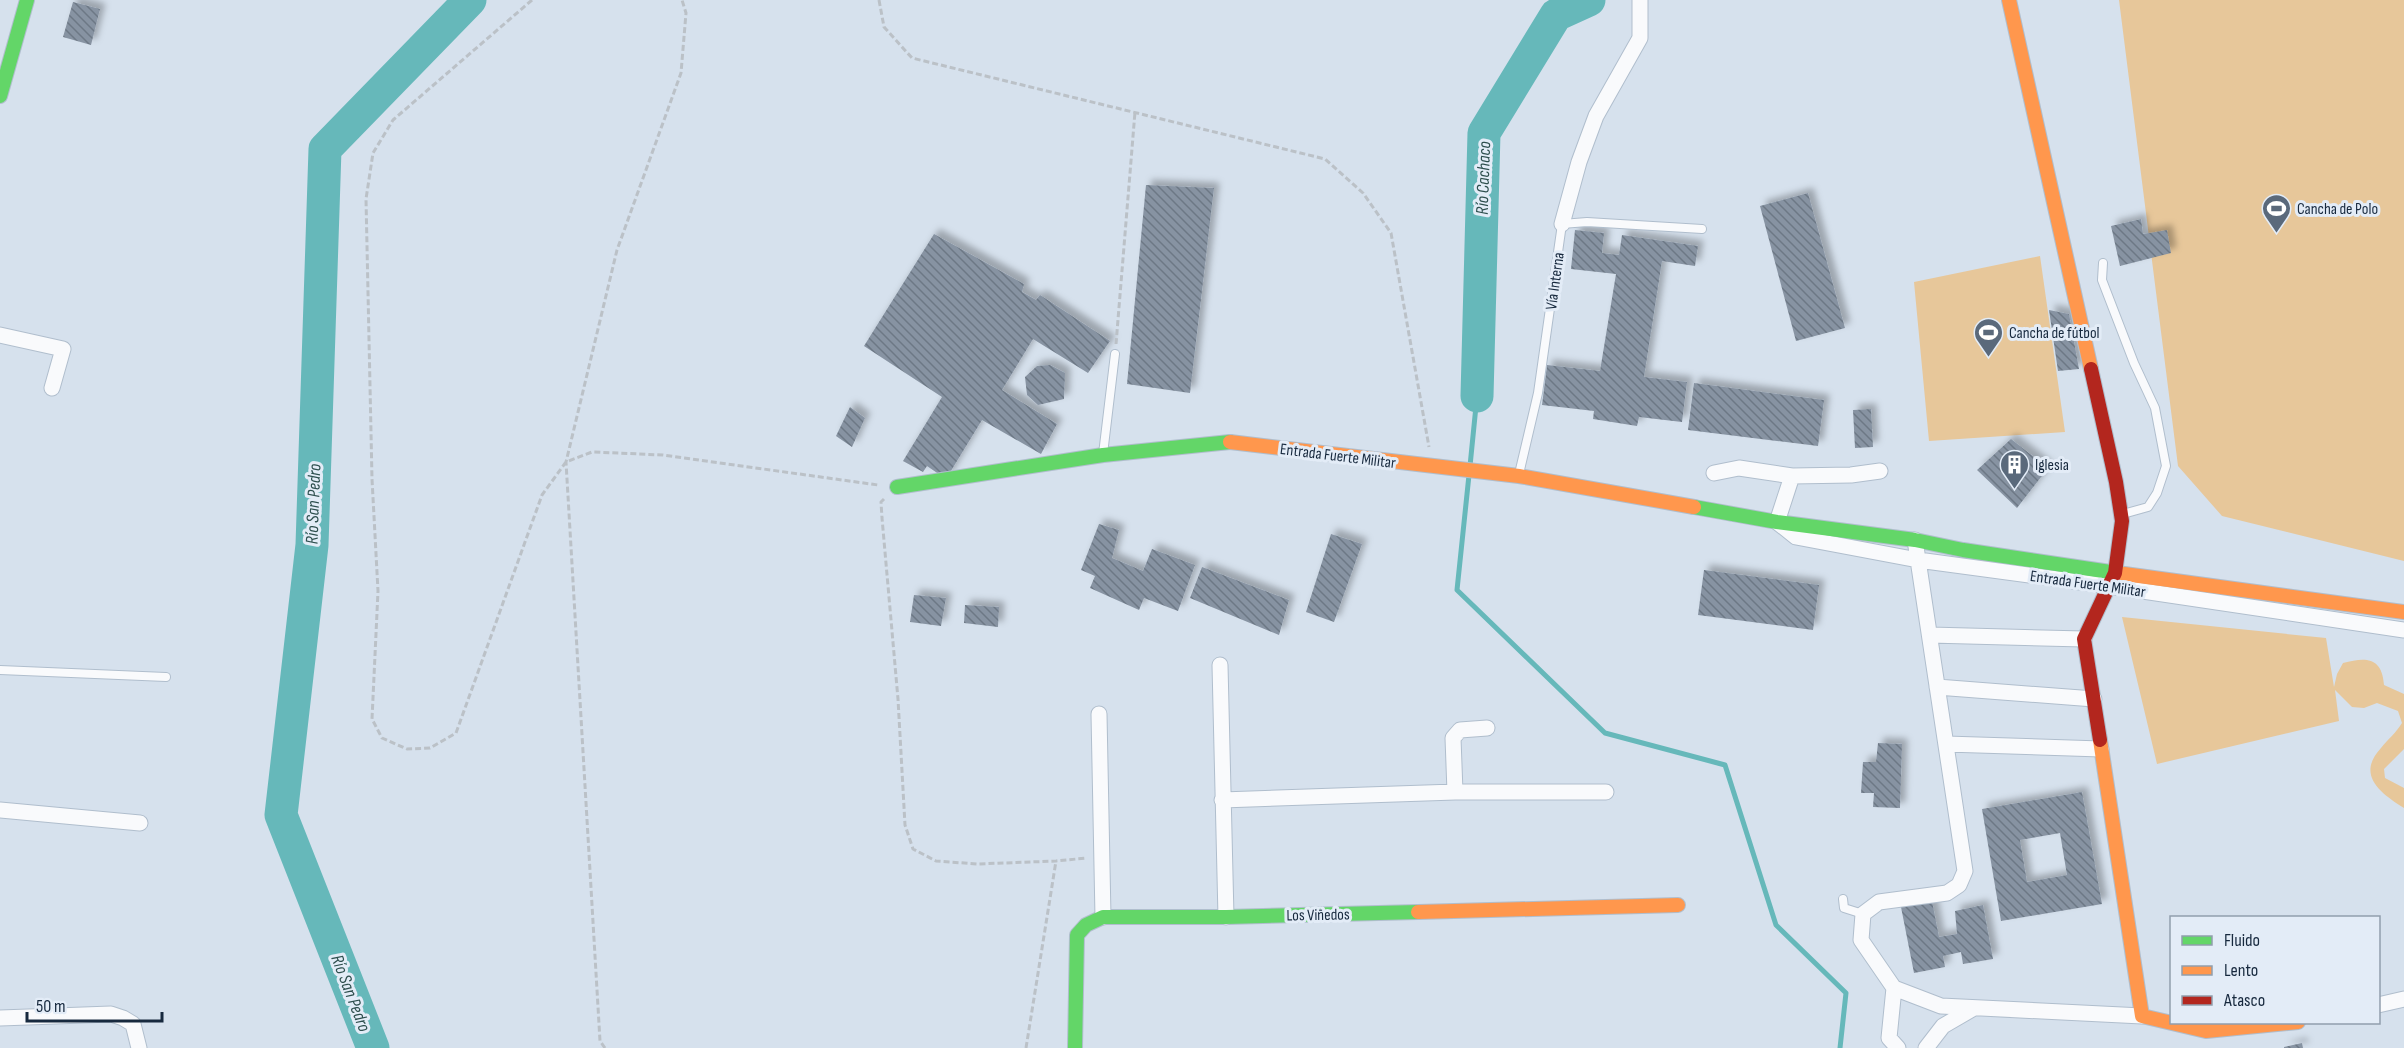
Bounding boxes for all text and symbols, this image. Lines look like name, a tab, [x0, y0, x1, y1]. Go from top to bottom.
water label: Río Cachaco	[1472, 140, 1495, 215]
sports icon: Cancha de Polo	[2260, 192, 2292, 234]
place label: Cancha de Polo	[2297, 200, 2378, 219]
street label: Vía Interna	[1542, 251, 1569, 311]
sports icon: Cancha de fútbol	[1972, 316, 2004, 358]
place label: Cancha de fútbol	[2009, 324, 2100, 343]
street label: Entrada Fuerte Militar	[1279, 440, 1397, 473]
building icon: Iglesia	[1998, 448, 2030, 490]
place label: Iglesia	[2035, 456, 2069, 475]
water label: Río San Pedro	[302, 463, 325, 545]
street label: Entrada Fuerte Militar	[2029, 567, 2147, 602]
street label: Los Viñedos	[1286, 905, 1350, 926]
legend	[2170, 916, 2380, 1024]
text: Fluido	[2224, 930, 2260, 951]
water label: Río San Pedro	[326, 952, 375, 1035]
text: Lento	[2224, 960, 2258, 981]
scale bar	[27, 985, 162, 1023]
text: Atasco	[2223, 990, 2265, 1011]
text: 50 m	[36, 996, 66, 1017]

